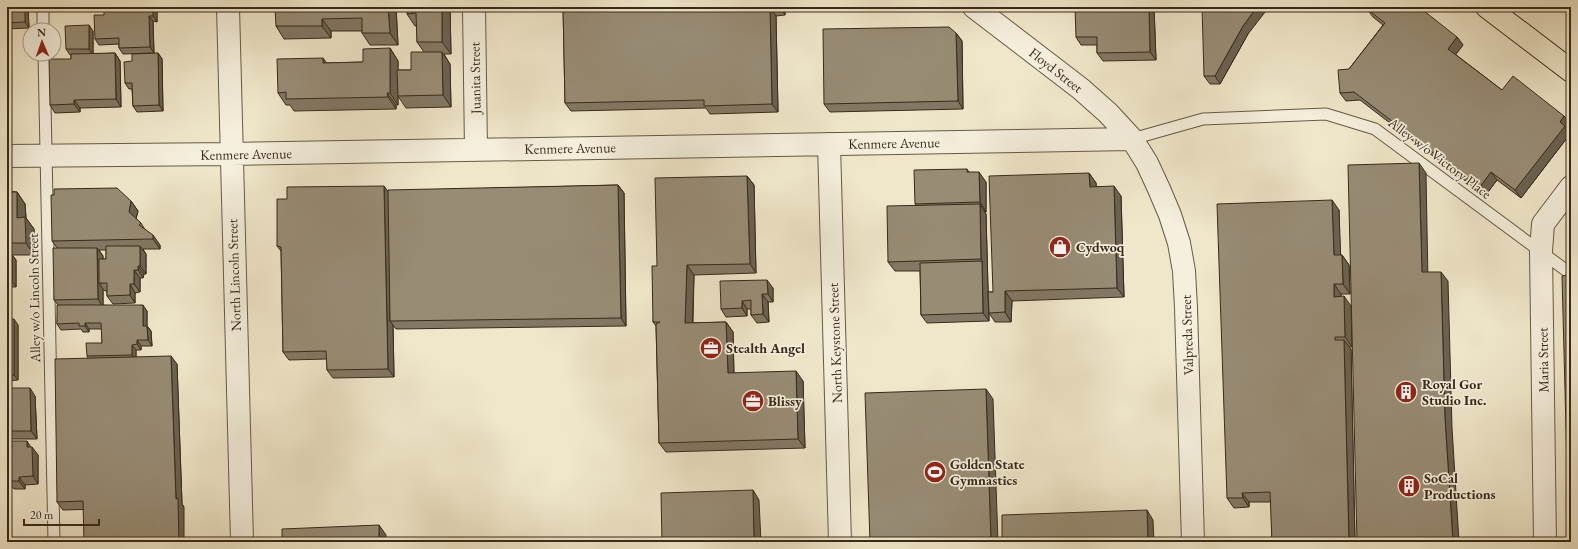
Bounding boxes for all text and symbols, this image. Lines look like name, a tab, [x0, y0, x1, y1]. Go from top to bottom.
north arrow	[22, 22, 62, 62]
text: N	[37, 25, 46, 39]
street label: Juanita Street	[465, 41, 485, 115]
street label: Floyd Street	[1025, 43, 1087, 97]
street label: Alley w/o Victory Place	[1384, 113, 1495, 203]
street label: Kenmere Avenue	[848, 133, 941, 153]
street label: Kenmere Avenue	[524, 138, 617, 158]
street label: Kenmere Avenue	[200, 144, 293, 164]
street label: North Lincoln Street	[223, 218, 245, 332]
street label: Alley w/o Lincoln Street	[24, 233, 44, 364]
shop icon: Cydwoq	[1047, 234, 1073, 260]
place label: Cydwoq	[1076, 238, 1125, 256]
street label: North Keystone Street	[824, 282, 846, 404]
street label: Valpreda Street	[1177, 294, 1197, 376]
street label: Maria Street	[1533, 327, 1553, 393]
office icon: Stealth Angel	[698, 335, 724, 361]
place label: Stealth Angel	[726, 339, 805, 357]
place label: Royal Gor Studio Inc.	[1422, 375, 1486, 409]
building icon: Royal Gor Studio Inc.	[1393, 379, 1419, 405]
office icon: Blissy	[740, 388, 766, 414]
place label: Blissy	[768, 392, 802, 410]
place label: Golden State Gymnastics	[950, 455, 1025, 489]
sports icon: Golden State Gymnastics	[922, 459, 948, 485]
place label: SoCal Productions	[1424, 469, 1496, 503]
building icon: SoCal Productions	[1396, 473, 1422, 499]
scale bar	[24, 501, 99, 527]
text: 20 m	[30, 507, 54, 523]

